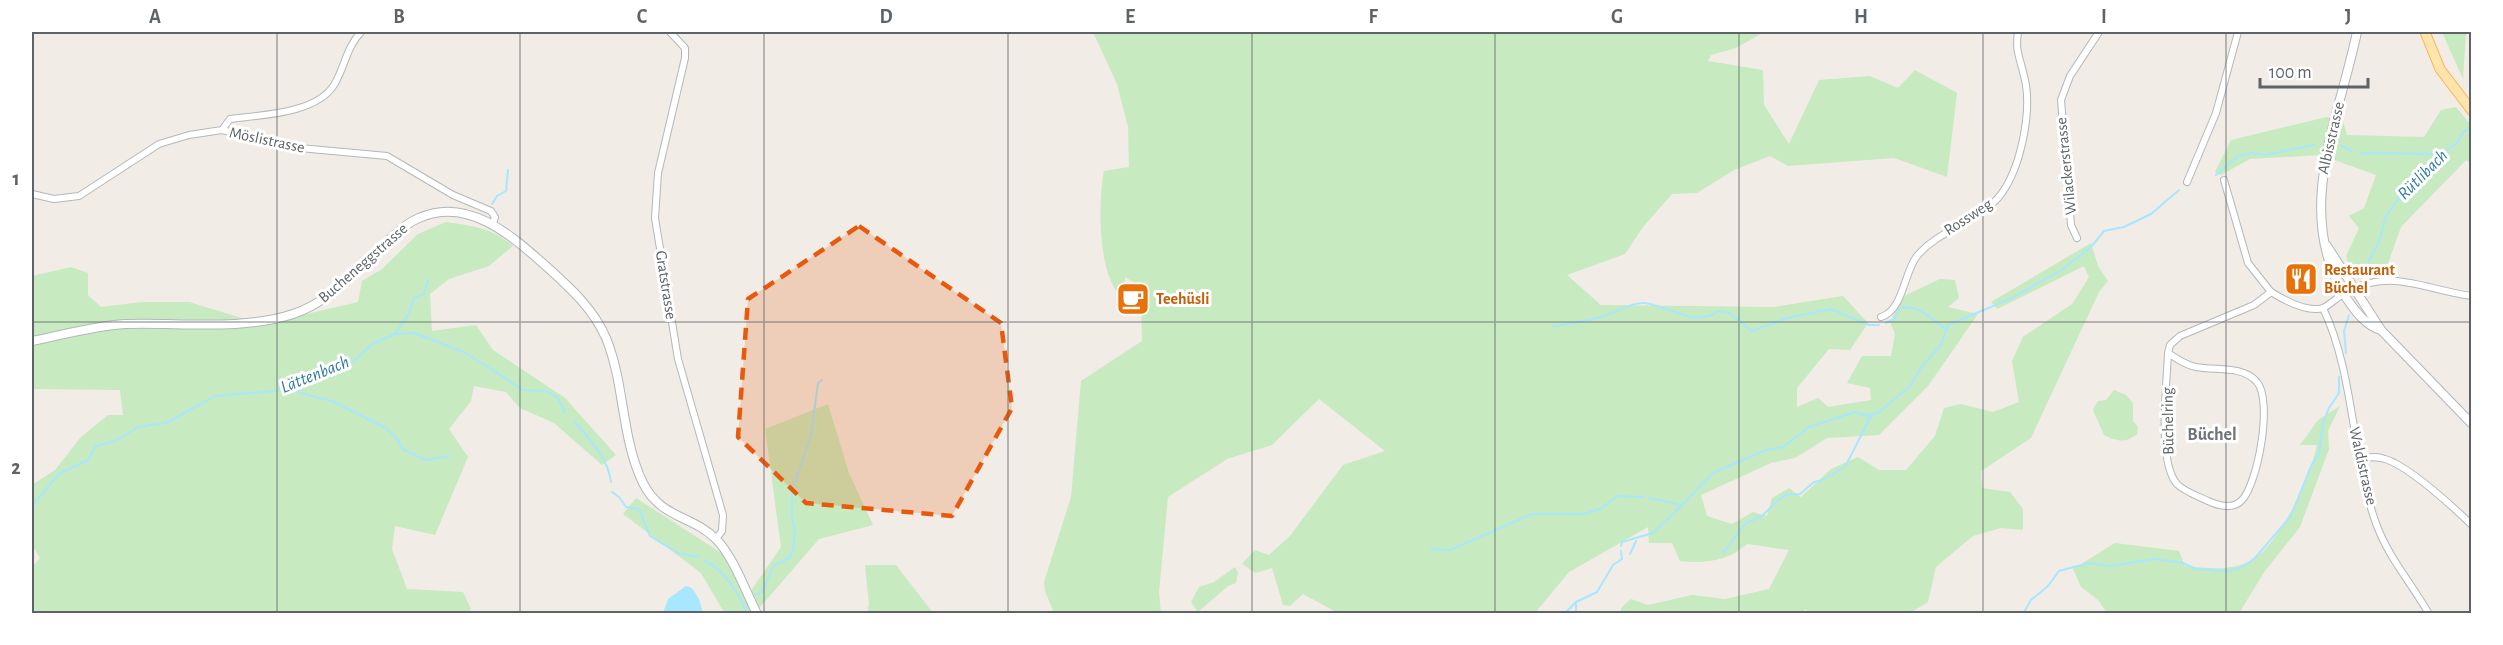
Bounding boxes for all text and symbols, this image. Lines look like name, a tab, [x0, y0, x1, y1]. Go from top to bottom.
text: A	[149, 7, 161, 27]
text: B	[393, 7, 405, 27]
text: C	[637, 7, 648, 27]
text: D	[879, 7, 893, 27]
text: E	[1125, 7, 1135, 27]
text: F	[1368, 7, 1378, 27]
text: G	[1611, 7, 1623, 27]
text: H	[1854, 7, 1868, 27]
text: I	[2101, 7, 2107, 27]
text: J	[2345, 7, 2351, 27]
scale bar	[2260, 51, 2368, 89]
text: 100 m	[2269, 64, 2312, 82]
street label: Albisstrasse	[2315, 100, 2347, 176]
street label: Wilackerstrasse	[2053, 116, 2079, 216]
street label: Möslistrasse	[228, 124, 306, 156]
water label: Rütlibach	[2395, 147, 2451, 203]
text: 1	[12, 169, 20, 189]
street label: Rossweg	[1941, 196, 1995, 238]
street label: Bucheneggstrasse	[315, 220, 411, 306]
street label: Gratstrasse	[653, 249, 679, 321]
restaurant icon: Restaurant Büchel	[2283, 261, 2319, 297]
place label: Restaurant Büchel	[2324, 262, 2395, 296]
cafe icon: Teehüsli	[1115, 281, 1151, 317]
place label: Teehüsli	[1156, 291, 1210, 307]
water label: Lättenbach	[278, 353, 352, 397]
street label: Büchelring	[2159, 387, 2177, 455]
street label: Waldistrasse	[2346, 425, 2380, 507]
district label: Büchel	[2187, 426, 2237, 444]
text: 2	[11, 458, 21, 478]

